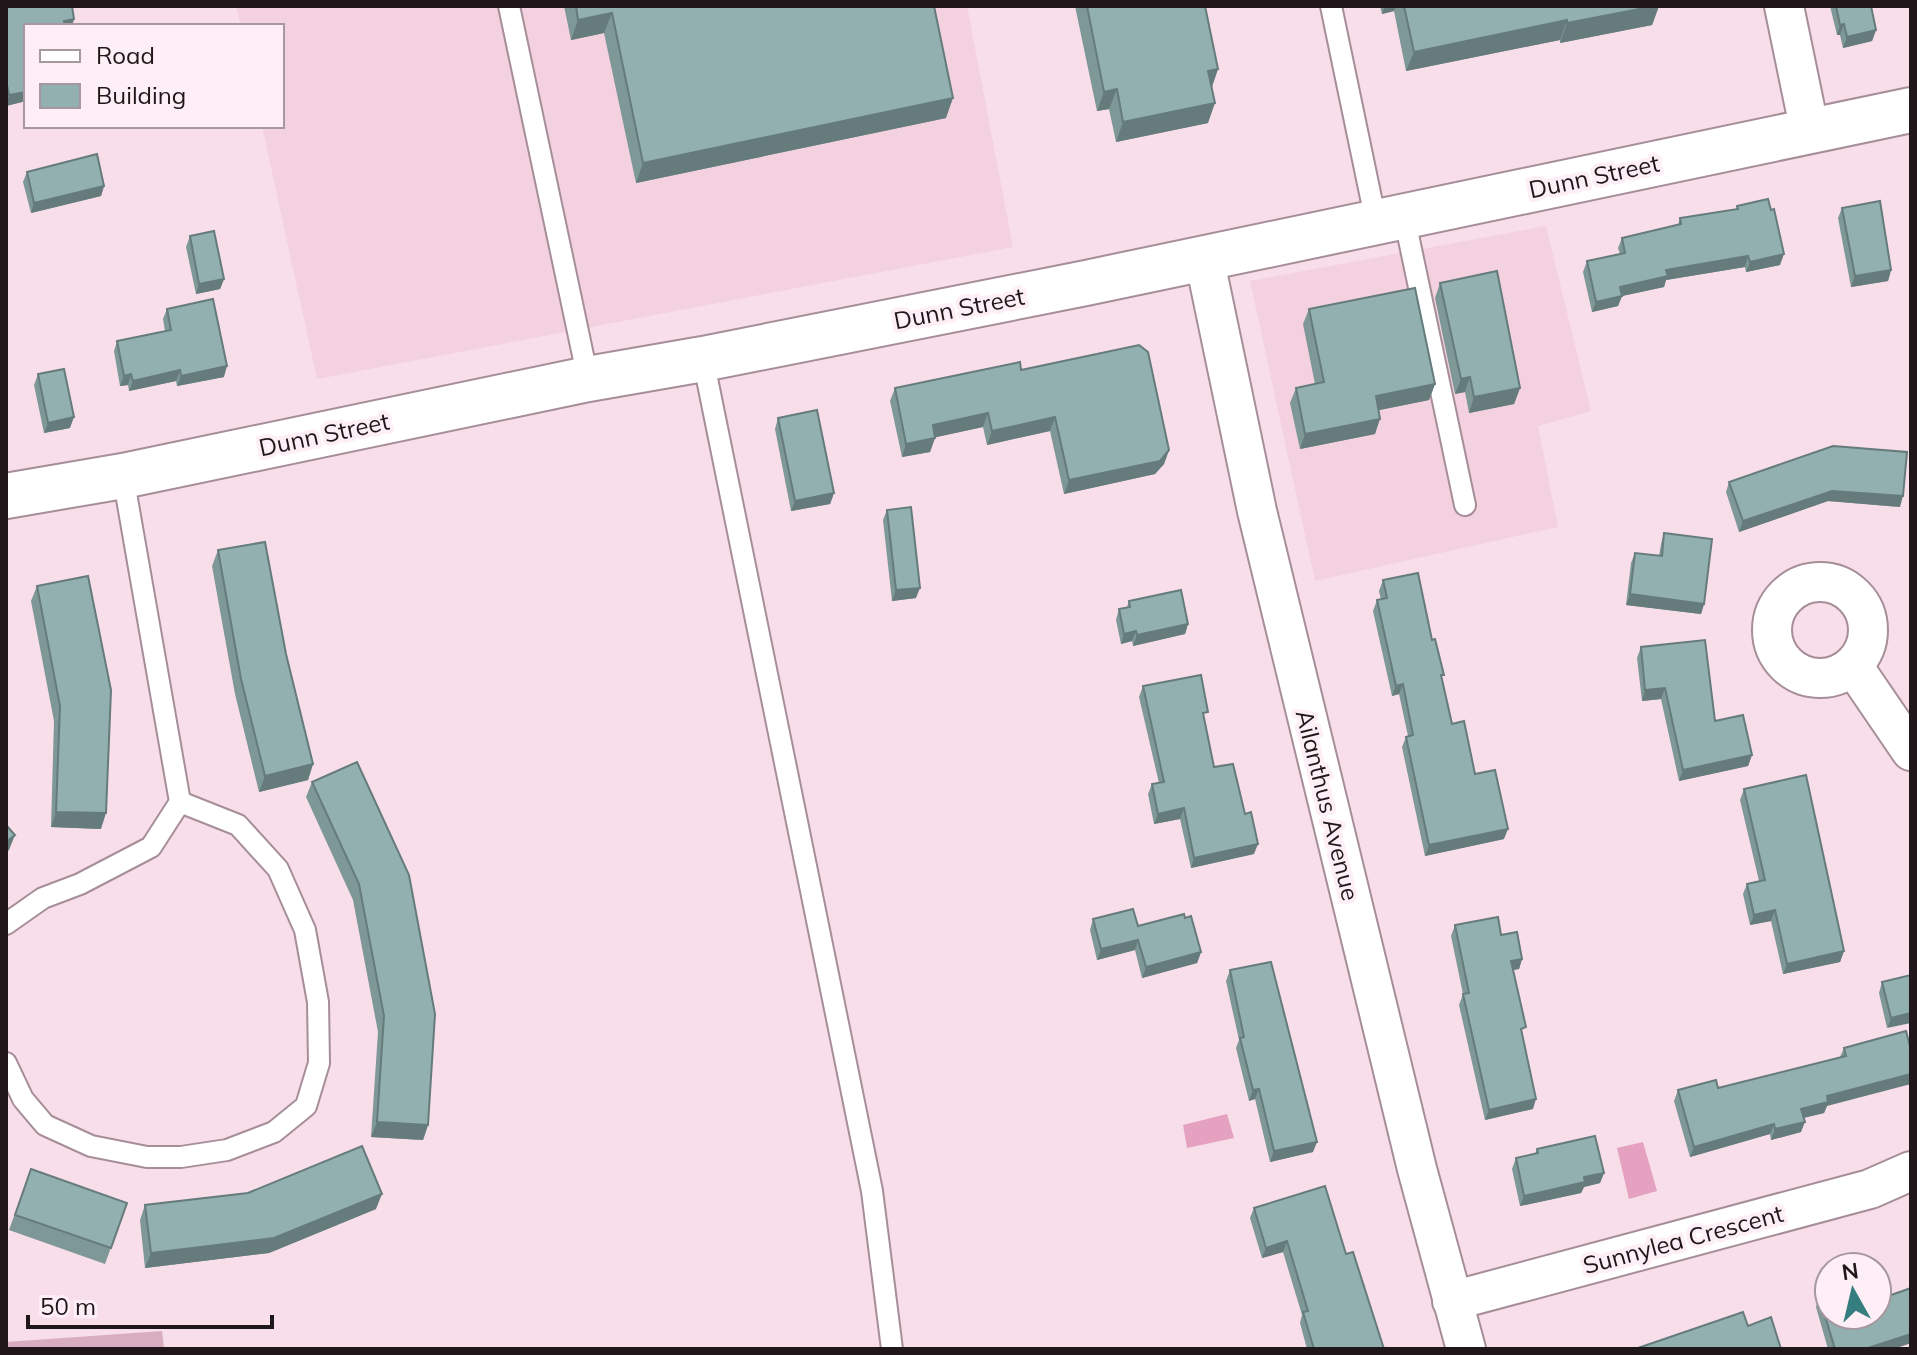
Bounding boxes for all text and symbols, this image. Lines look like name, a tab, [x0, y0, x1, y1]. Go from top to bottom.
legend	[24, 24, 284, 128]
text: Road	[96, 40, 155, 70]
text: Building	[96, 80, 186, 110]
street label: Dunn Street	[1526, 148, 1662, 204]
street label: Dunn Street	[891, 281, 1027, 335]
street label: Dunn Street	[256, 406, 392, 462]
street label: Ailanthus Avenue	[1290, 706, 1366, 904]
street label: Sunnylea Crescent	[1580, 1198, 1786, 1280]
north arrow	[1813, 1251, 1893, 1331]
text: N	[1840, 1256, 1860, 1286]
scale bar	[28, 1279, 272, 1329]
text: 50 m	[40, 1291, 96, 1321]

